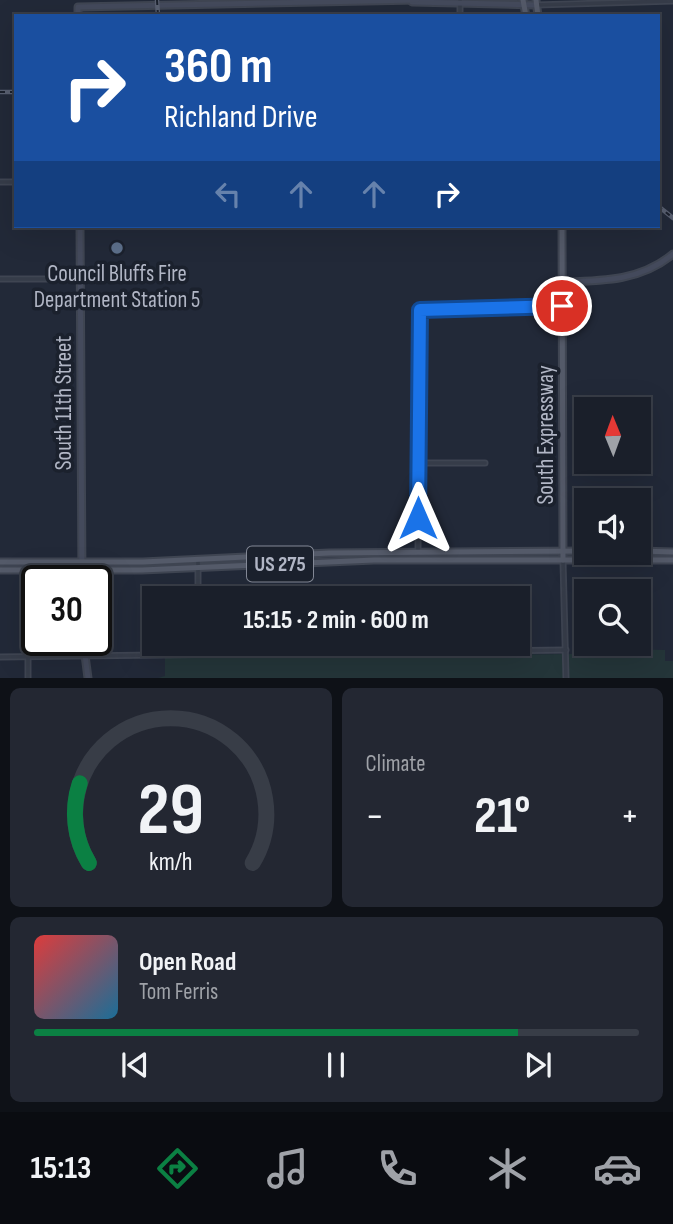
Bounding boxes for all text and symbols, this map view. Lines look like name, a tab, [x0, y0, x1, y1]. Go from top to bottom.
text: 360 m	[164, 38, 272, 97]
icon: right	[49, 42, 140, 133]
text: Richland Drive	[164, 98, 318, 137]
icon: left	[209, 175, 247, 213]
icon: ahead	[282, 175, 320, 213]
icon: ahead	[355, 175, 393, 213]
icon: right	[428, 175, 466, 213]
marker: Council Bluffs Fire Department Station 5	[109, 240, 125, 256]
place label: Council Bluffs Fire Department Station 5	[34, 260, 200, 314]
pin	[532, 276, 592, 336]
icon: arrive	[543, 287, 581, 325]
street label: South 11th Street	[50, 336, 78, 470]
street label: South Expressway	[532, 365, 560, 505]
north arrow	[574, 397, 651, 474]
map controls	[574, 397, 651, 656]
position arrow	[381, 481, 455, 555]
button: sound	[574, 488, 651, 565]
road number: US 275	[247, 546, 313, 582]
speed limit sign: 30	[21, 565, 112, 656]
button: search	[574, 579, 651, 656]
text: 15:15 · 2 min · 600 m	[243, 605, 429, 636]
text: Climate	[366, 750, 425, 778]
text: 29	[138, 768, 204, 856]
text: 21°	[474, 785, 530, 848]
text: −	[366, 794, 384, 839]
text: +	[620, 794, 639, 839]
text: km/h	[149, 847, 192, 878]
text: Open Road	[139, 947, 236, 978]
text: Tom Ferris	[139, 978, 218, 1006]
icon: previous	[116, 1046, 154, 1084]
icon: pause	[317, 1046, 355, 1084]
icon: next	[519, 1046, 557, 1084]
icon: directions	[153, 1144, 202, 1193]
icon: music	[263, 1144, 312, 1193]
icon: phone	[373, 1144, 422, 1193]
icon: climate	[483, 1144, 532, 1193]
icon: car	[593, 1144, 642, 1193]
text: 15:13	[31, 1149, 91, 1188]

